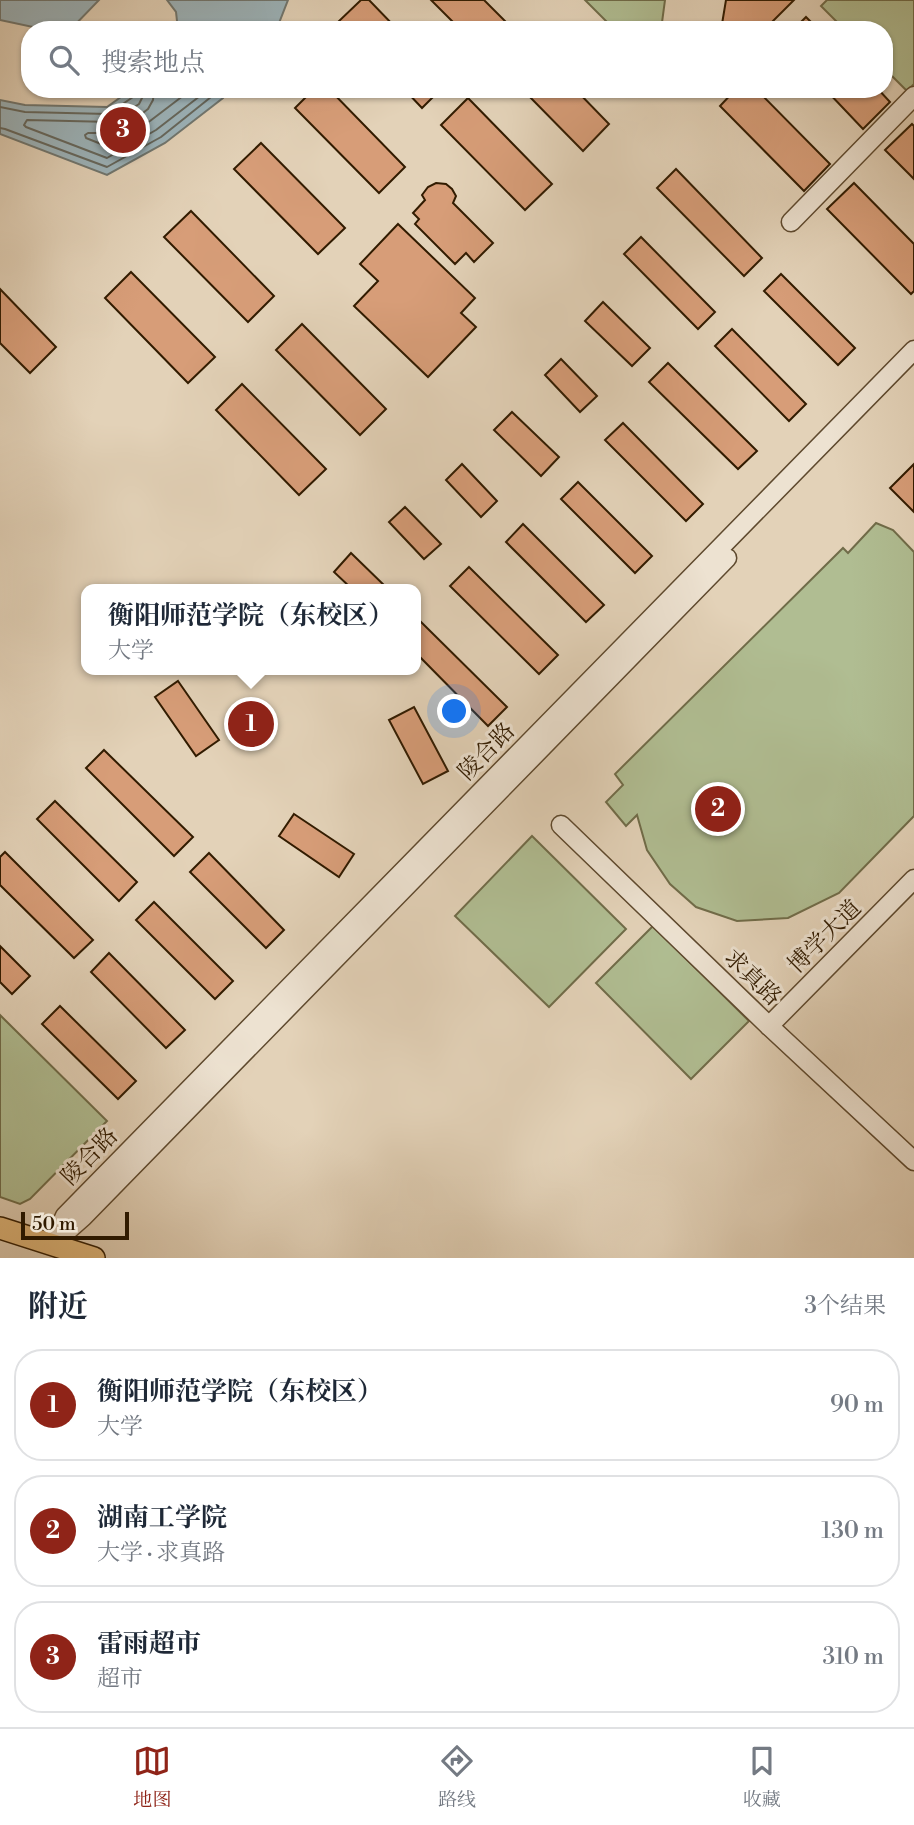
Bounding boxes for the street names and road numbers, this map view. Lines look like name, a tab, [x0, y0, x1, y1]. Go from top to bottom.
street label: 陵合路	[453, 717, 521, 786]
street label: 博学大道	[782, 894, 867, 979]
street label: 求真路	[718, 944, 787, 1012]
street label: 陵合路	[56, 1122, 124, 1191]

